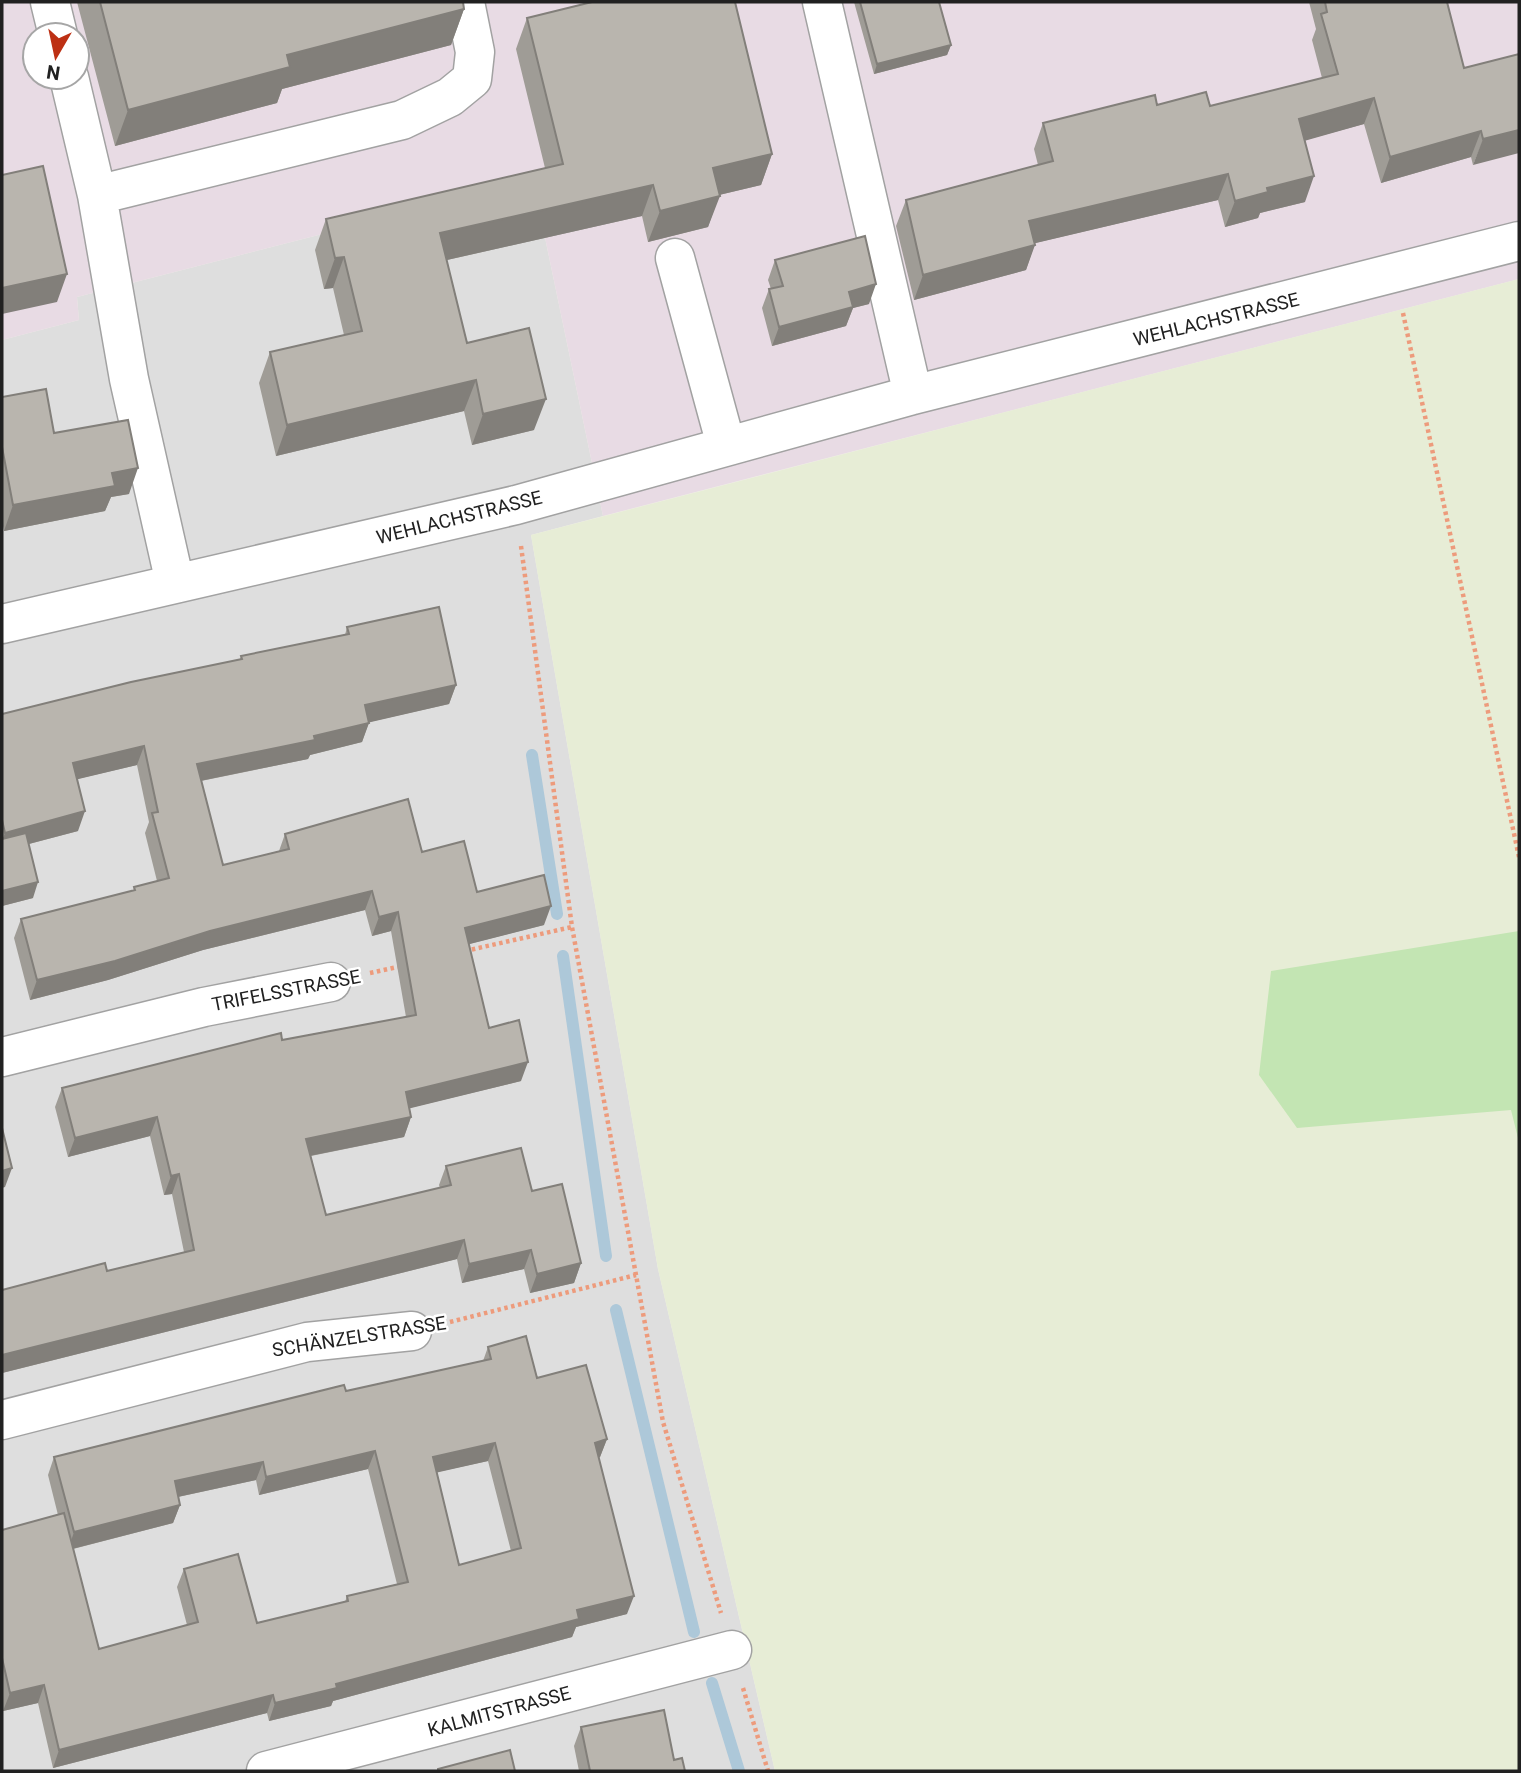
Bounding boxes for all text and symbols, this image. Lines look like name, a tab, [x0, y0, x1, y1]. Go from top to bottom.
north arrow	[21, 21, 91, 91]
text: N	[45, 60, 62, 85]
street label: WEHLACHSTRASSE	[1131, 288, 1302, 351]
street label: WEHLACHSTRASSE	[374, 486, 545, 549]
street label: TRIFELSSTRASSE	[210, 965, 363, 1016]
street label: SCHÄNZELSTRASSE	[270, 1311, 448, 1362]
street label: KALMITSTRASSE	[425, 1681, 573, 1742]

